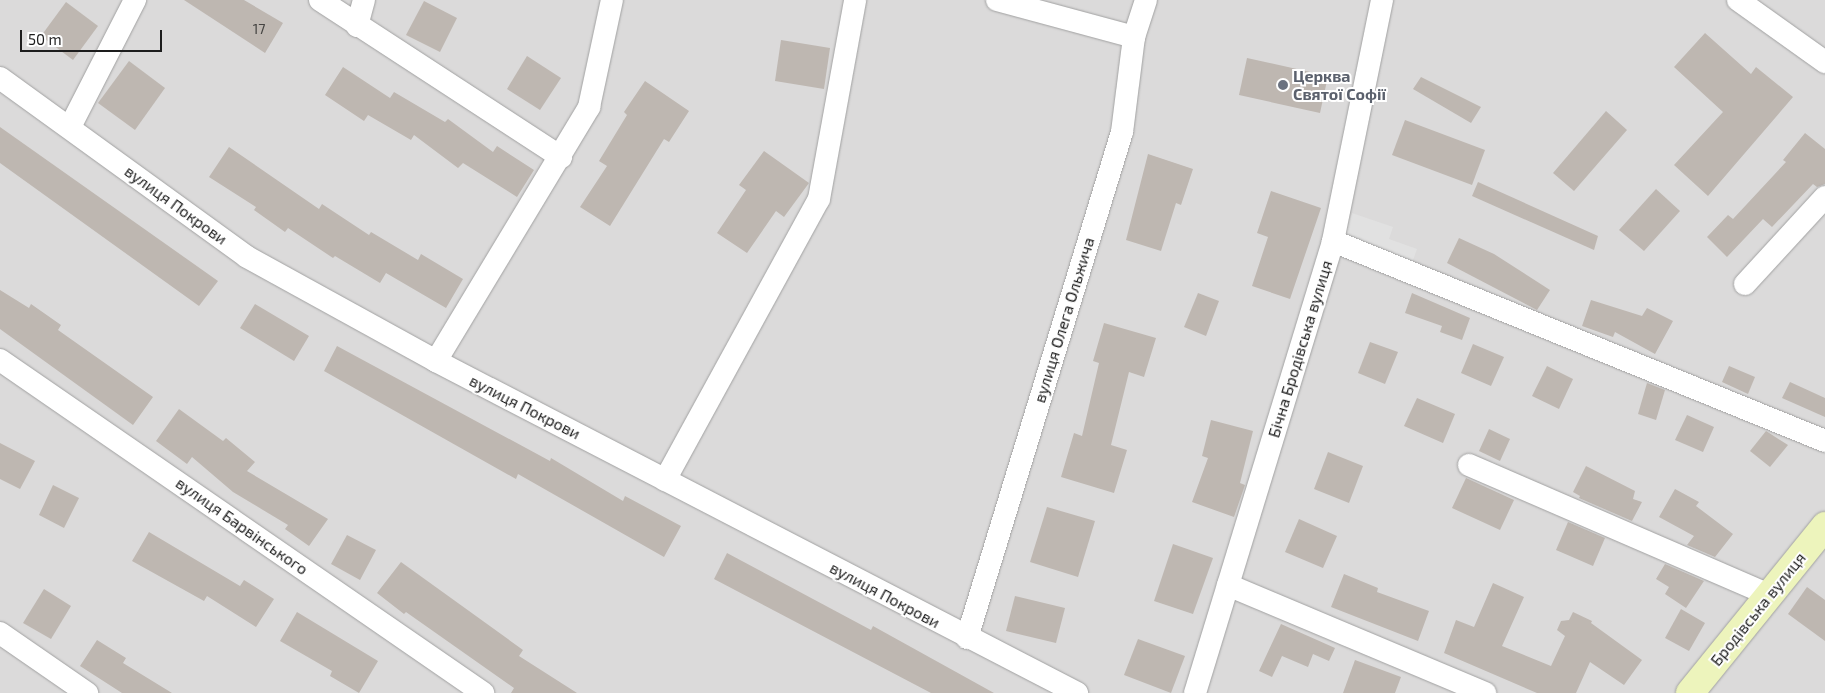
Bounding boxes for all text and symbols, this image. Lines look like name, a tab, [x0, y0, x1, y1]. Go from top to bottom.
scale bar	[22, 20, 165, 52]
house number: 17	[253, 21, 265, 37]
text: 50 m	[28, 30, 62, 48]
place label: Церква Святої Софії	[1293, 66, 1386, 104]
marker: Церква Святої Софії	[1277, 79, 1289, 91]
street label: вулиця Покрови	[121, 161, 231, 249]
street label: вулиця Олега Ольжича	[1030, 235, 1098, 405]
street label: Бічна Бродівська вулиця	[1264, 258, 1336, 440]
street label: вулиця Покрови	[466, 371, 584, 443]
street label: вулиця Барвінського	[172, 473, 312, 579]
street label: Бродівська вулиця	[1706, 548, 1810, 670]
street label: вулиця Покрови	[827, 558, 943, 632]

